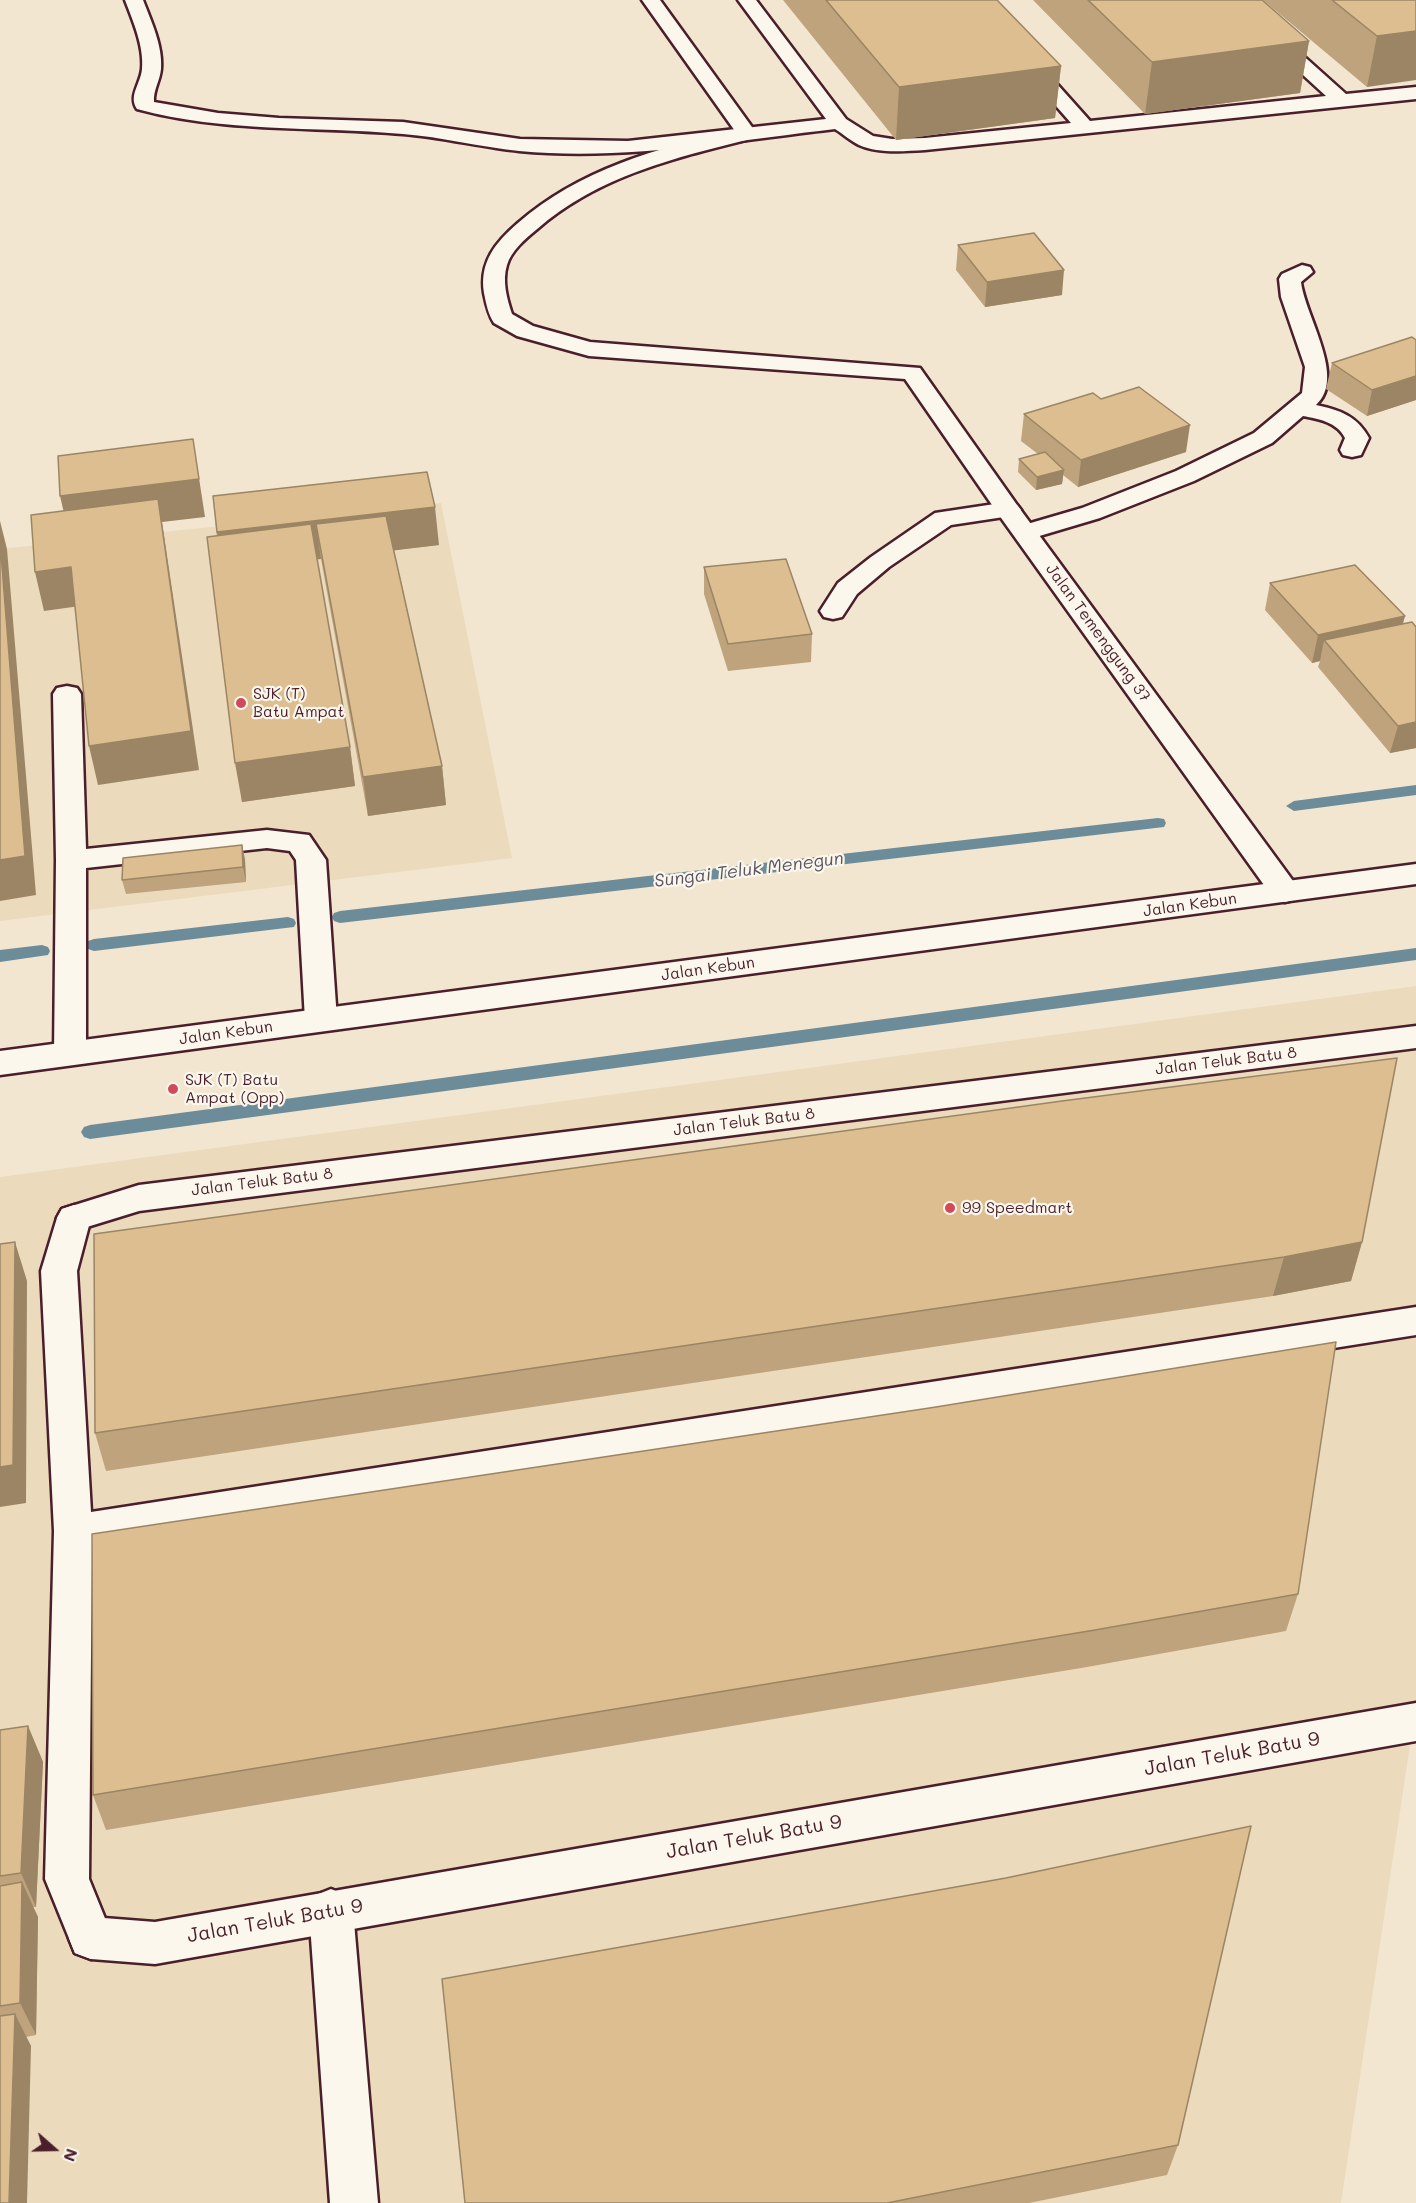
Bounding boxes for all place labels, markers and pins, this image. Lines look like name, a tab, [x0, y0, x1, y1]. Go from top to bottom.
place label: SJK (T) Batu Ampat	[253, 684, 345, 722]
marker: SJK (T) Batu Ampat	[234, 696, 248, 710]
place label: SJK (T) Batu Ampat (Opp)	[185, 1070, 284, 1108]
marker: SJK (T) Batu Ampat (Opp)	[166, 1082, 180, 1096]
place label: 99 Speedmart	[962, 1198, 1073, 1218]
marker: 99 Speedmart	[943, 1201, 957, 1215]

